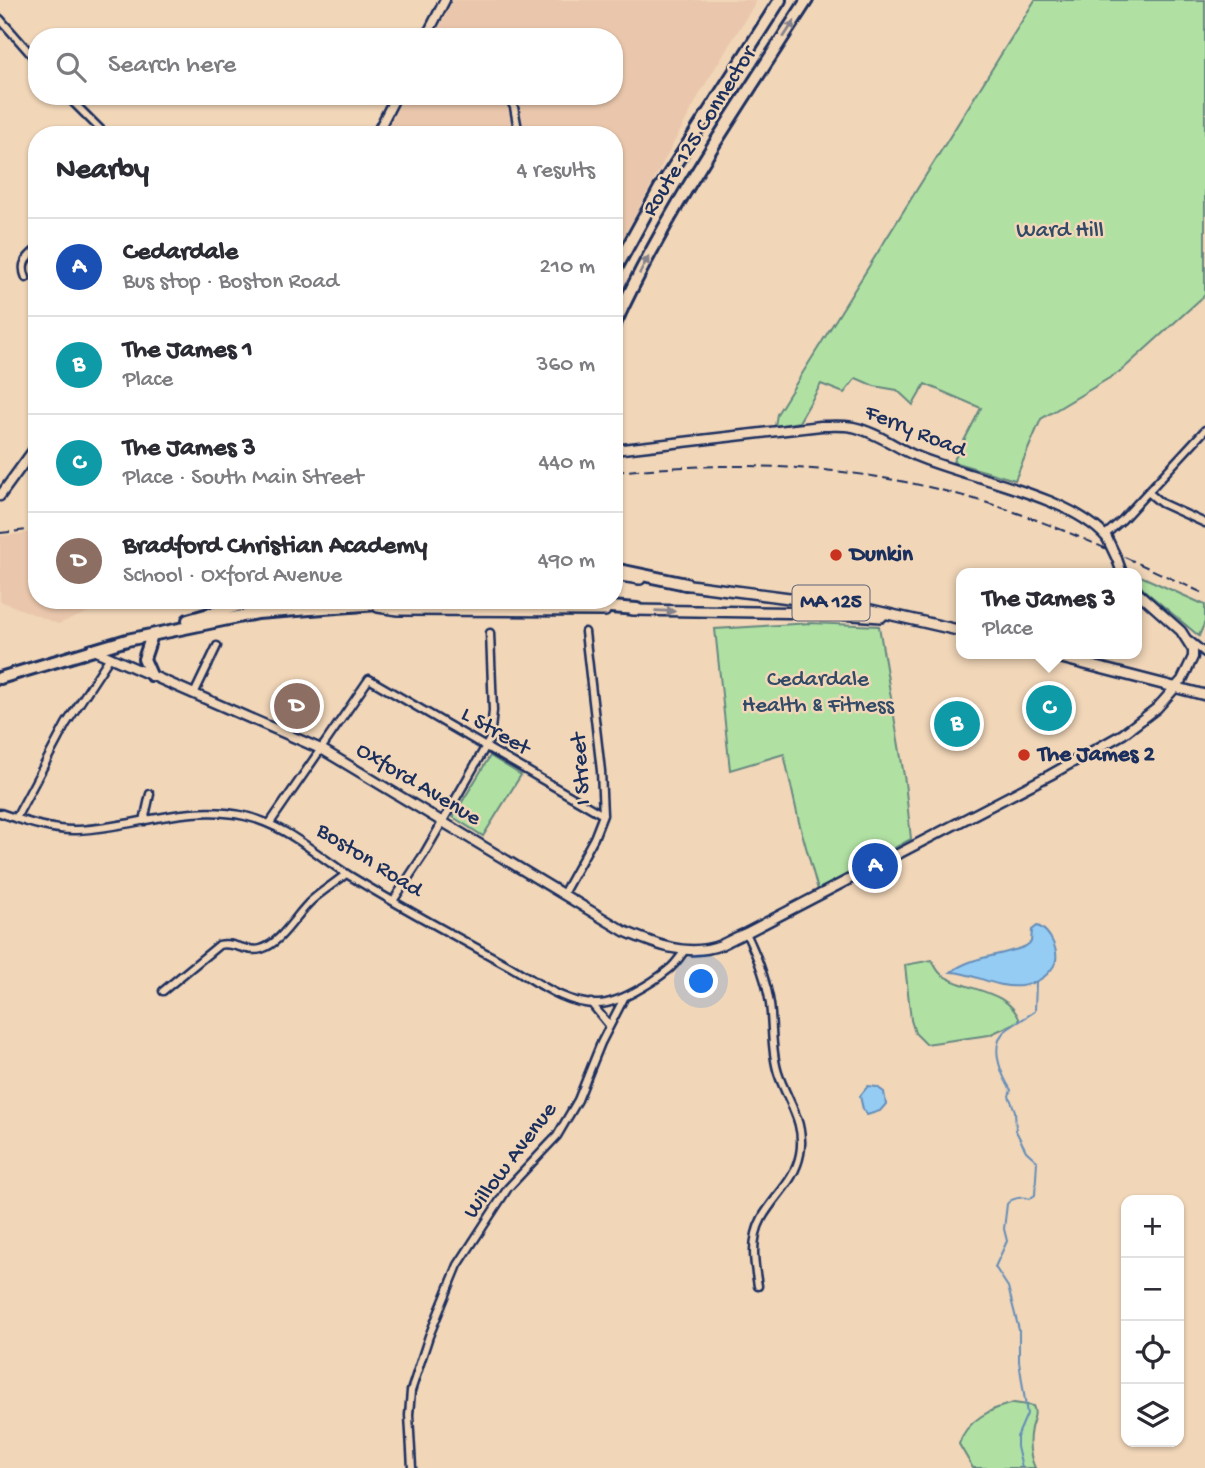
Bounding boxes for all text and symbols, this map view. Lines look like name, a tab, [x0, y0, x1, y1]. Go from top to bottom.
one-way arrow	[782, 20, 795, 39]
search box	[28, 28, 623, 105]
street label: Route 125 Connector	[637, 41, 764, 222]
icon: search	[52, 48, 90, 86]
text: Search here	[108, 51, 236, 82]
text: Nearby	[56, 154, 149, 189]
text: 4 results	[516, 158, 595, 185]
park label: Ward Hill	[1016, 218, 1104, 245]
text: Cedardale	[123, 238, 238, 269]
text: A	[72, 254, 86, 281]
text: 210 m	[540, 254, 595, 281]
one-way arrow	[638, 255, 649, 275]
text: Bus stop · Boston Road	[123, 269, 339, 296]
text: The James 1	[123, 336, 253, 367]
text: B	[73, 352, 85, 379]
text: 360 m	[537, 352, 595, 379]
text: Place	[123, 367, 173, 394]
street label: Ferry Road	[859, 399, 971, 465]
text: The James 3	[123, 434, 256, 465]
text: C	[73, 450, 85, 477]
text: 440 m	[538, 450, 595, 477]
text: Place · South Main Street	[123, 465, 363, 492]
text: Bradford Christian Academy	[123, 532, 427, 563]
place label: Dunkin	[848, 542, 914, 569]
marker: Dunkin	[828, 547, 844, 563]
text: D	[72, 548, 87, 575]
text: 490 m	[538, 548, 595, 575]
text: School · Oxford Avenue	[123, 563, 342, 590]
popup	[956, 568, 1142, 659]
text: The James 3	[983, 585, 1115, 616]
road number: MA 125	[792, 586, 870, 620]
one-way arrow	[654, 605, 676, 617]
text: Place	[983, 616, 1033, 643]
park label: Cedardale Health & Fitness	[742, 667, 895, 720]
pin: D	[274, 680, 320, 732]
pin: C	[1026, 682, 1072, 734]
pin: B	[934, 698, 980, 750]
street label: L Street	[456, 702, 536, 763]
street label: I Street	[566, 730, 598, 806]
street label: Oxford Avenue	[351, 737, 486, 834]
place label: The James 2	[1036, 742, 1156, 769]
marker: The James 2	[1016, 747, 1032, 763]
street label: Boston Road	[310, 817, 428, 905]
pin: A	[852, 840, 898, 892]
your location	[684, 964, 718, 998]
street label: Willow Avenue	[458, 1096, 564, 1225]
map controls	[1121, 1195, 1184, 1447]
button: +	[1121, 1195, 1184, 1258]
button: −	[1121, 1258, 1184, 1321]
button: locate	[1121, 1321, 1184, 1384]
button: layers	[1121, 1384, 1184, 1447]

